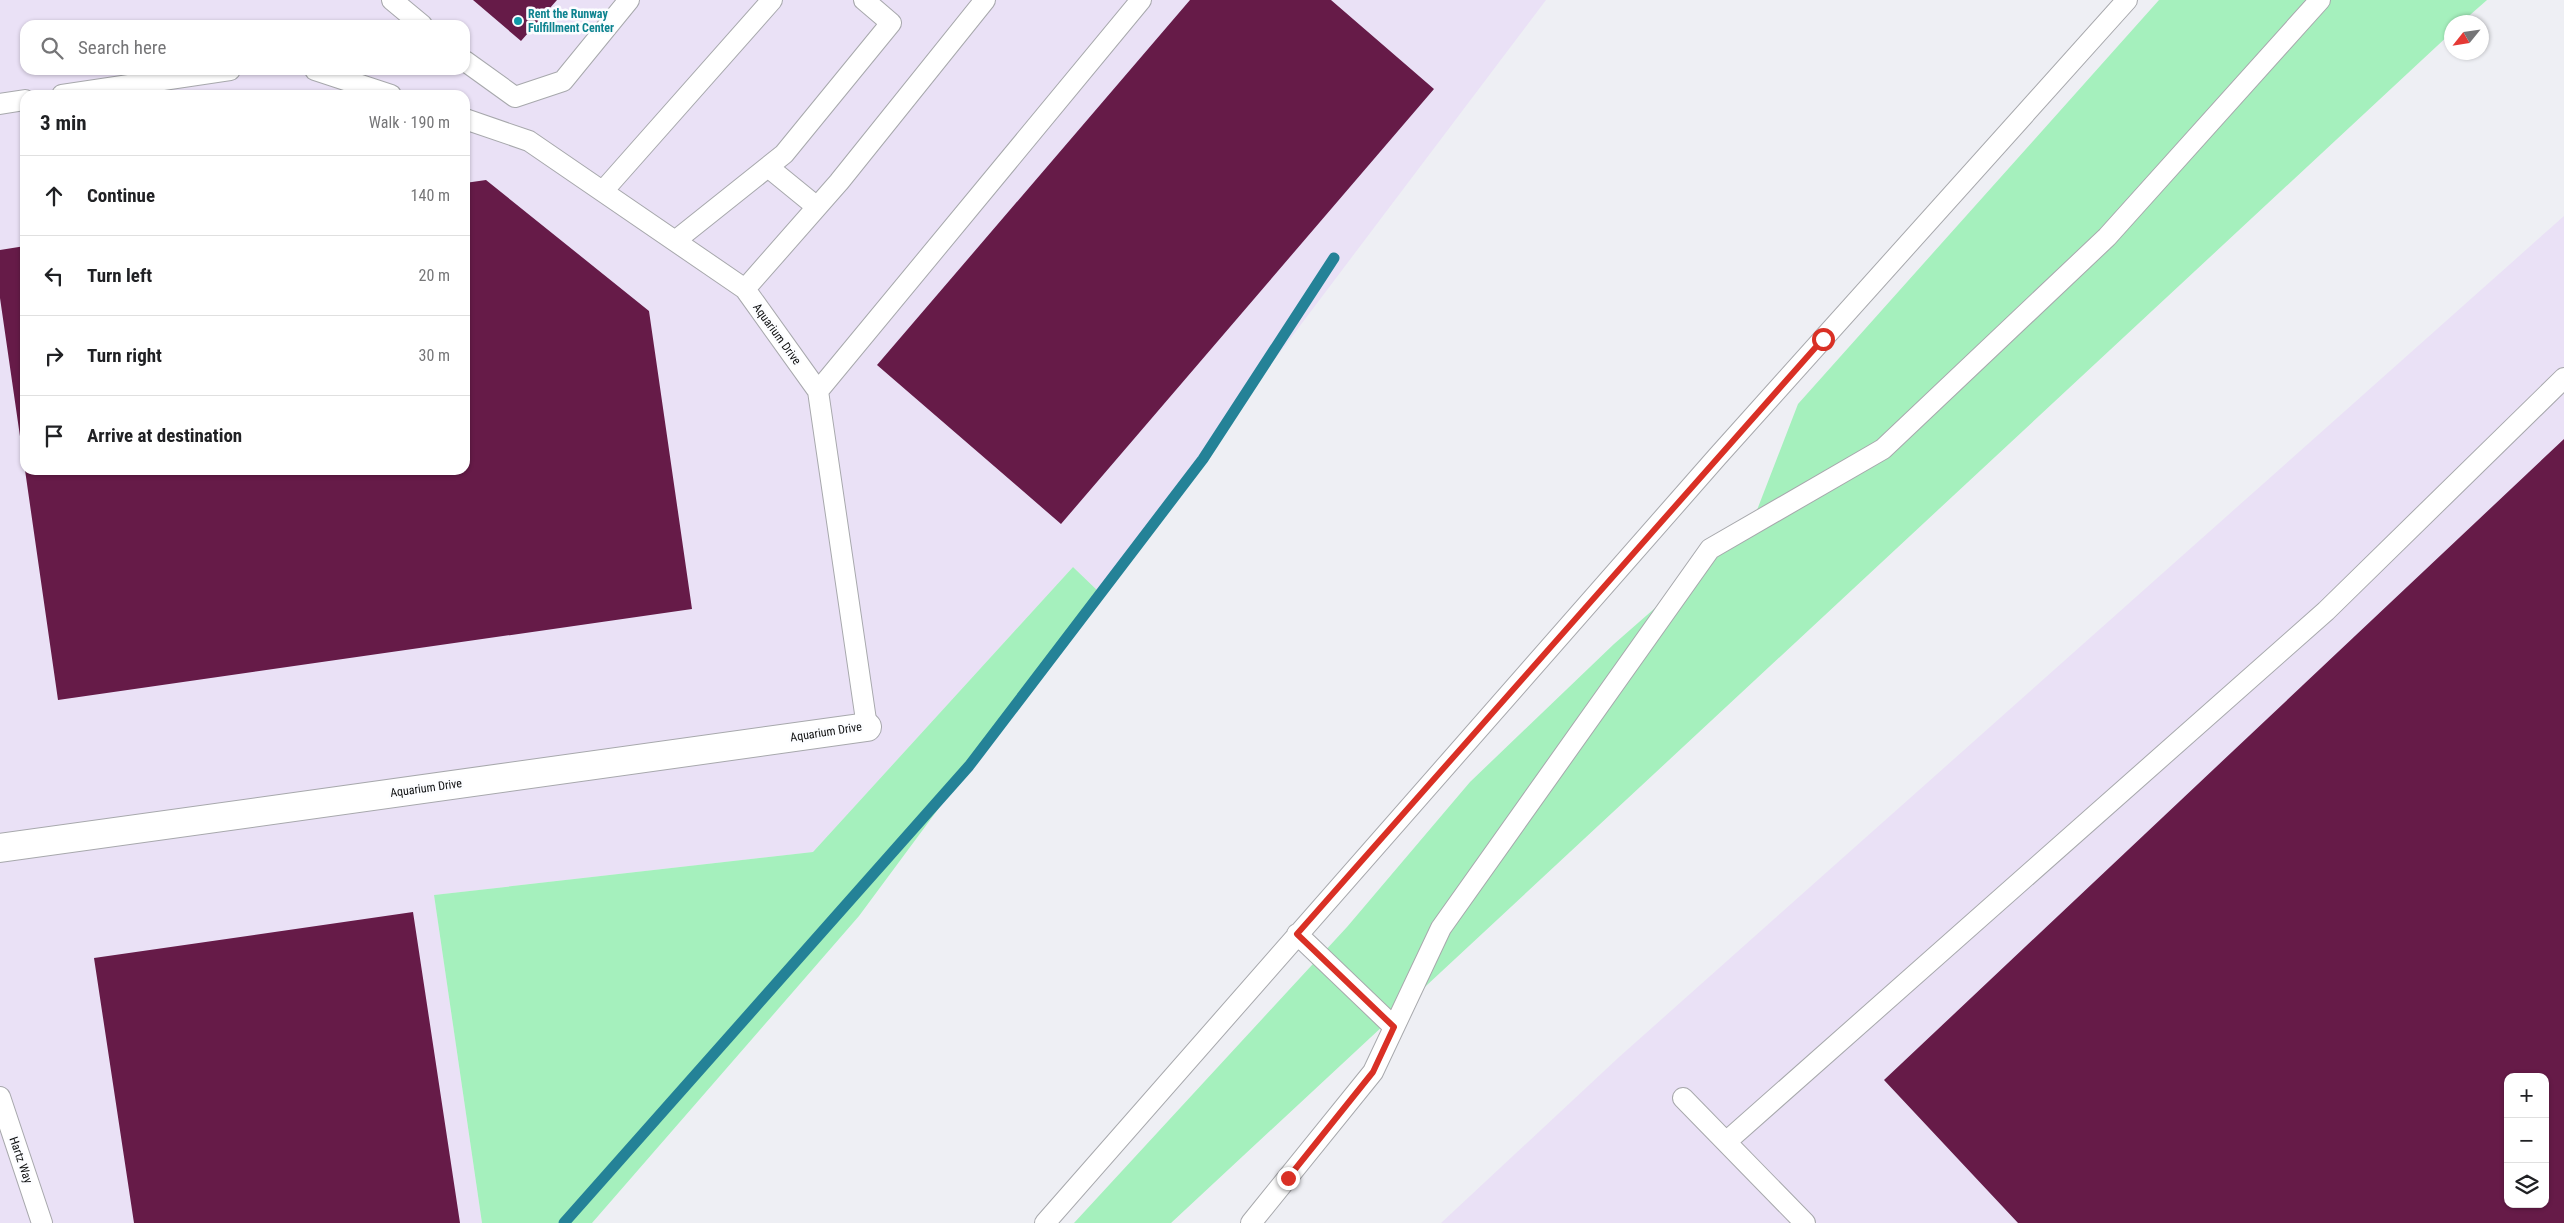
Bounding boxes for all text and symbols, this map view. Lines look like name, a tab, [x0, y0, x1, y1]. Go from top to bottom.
place label: Rent the Runway Fulfillment Center	[528, 7, 614, 35]
marker: Rent the Runway Fulfillment Center	[512, 15, 524, 27]
north arrow	[2444, 15, 2489, 60]
search box	[20, 20, 470, 75]
icon: search	[38, 34, 66, 62]
text: Search here	[78, 36, 166, 59]
text: 3 min	[40, 111, 87, 135]
text: Walk · 190 m	[369, 113, 450, 132]
icon: ahead	[40, 182, 68, 210]
text: Continue	[87, 184, 155, 207]
text: 140 m	[411, 186, 450, 205]
icon: left	[40, 262, 68, 290]
text: Turn left	[87, 264, 152, 287]
text: 20 m	[418, 266, 450, 285]
street label: Aquarium Drive	[750, 301, 804, 368]
route start	[1812, 328, 1835, 351]
icon: right	[40, 342, 68, 370]
text: Turn right	[87, 344, 162, 367]
text: 30 m	[418, 346, 450, 365]
icon: arrive	[40, 422, 68, 450]
text: Arrive at destination	[87, 424, 242, 447]
street label: Aquarium Drive	[789, 719, 863, 745]
street label: Aquarium Drive	[389, 776, 463, 800]
map controls	[2504, 1073, 2549, 1208]
button: +	[2504, 1073, 2549, 1118]
button: −	[2504, 1118, 2549, 1163]
street label: Hartz Way	[7, 1135, 35, 1185]
button: layers	[2504, 1163, 2549, 1208]
route end	[1277, 1167, 1300, 1190]

